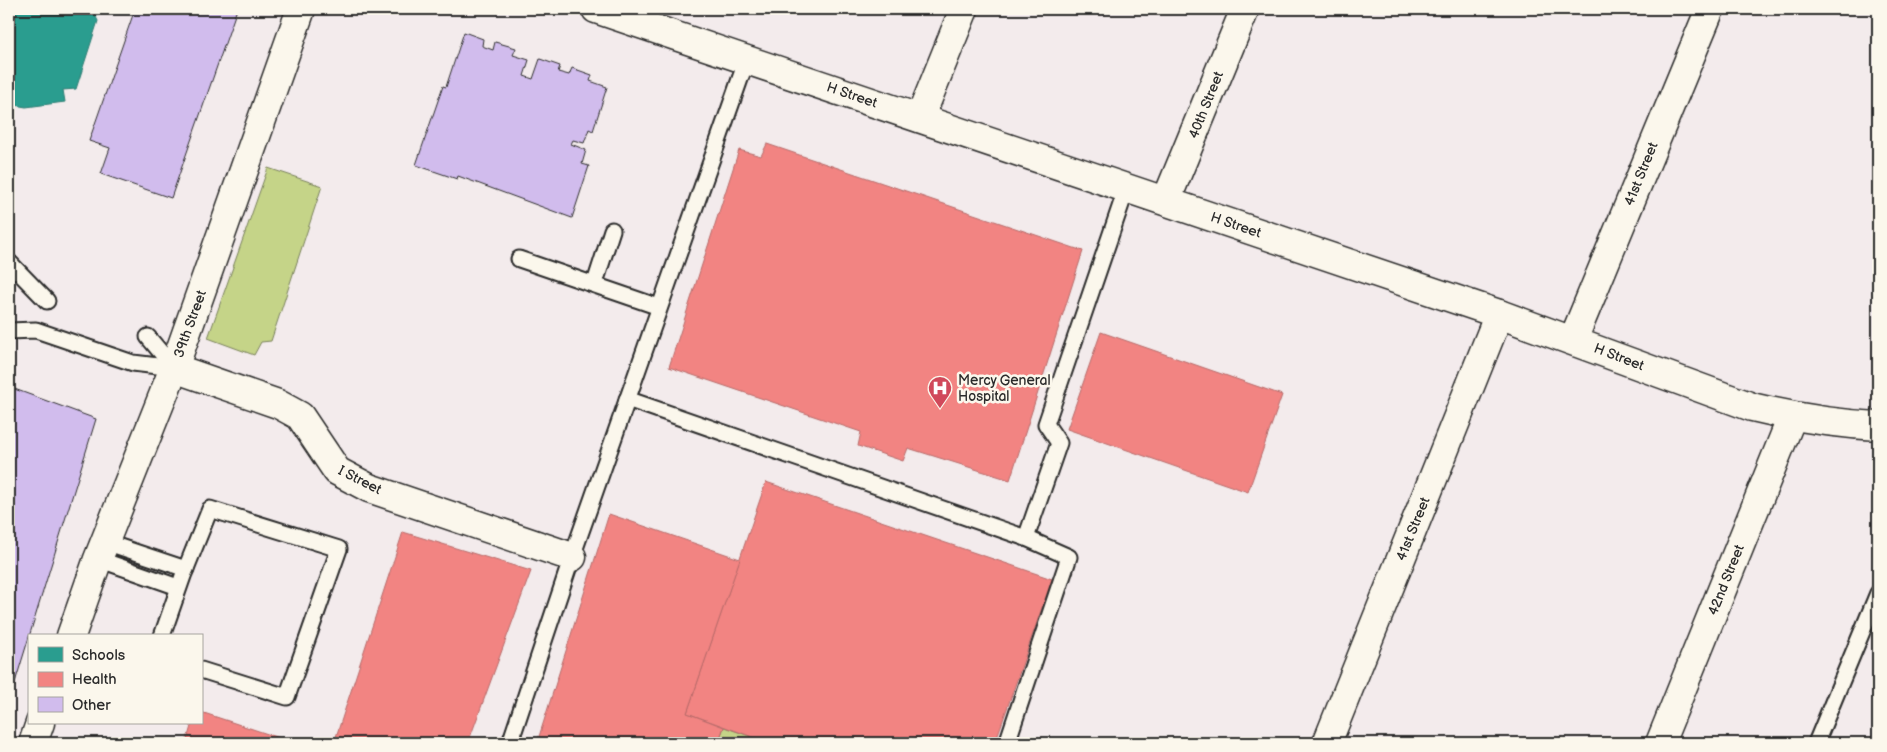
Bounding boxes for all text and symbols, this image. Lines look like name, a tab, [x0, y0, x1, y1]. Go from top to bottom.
street label: 40th Street	[1185, 68, 1227, 141]
street label: H Street	[825, 78, 880, 112]
street label: 41st Street	[1621, 139, 1662, 208]
street label: H Street	[1209, 208, 1264, 242]
street label: 39th Street	[170, 287, 210, 360]
street label: H Street	[1592, 340, 1647, 375]
place label: Mercy General Hospital	[958, 372, 1051, 405]
hospital icon: Mercy General Hospital	[927, 375, 953, 409]
street label: I Street	[336, 462, 385, 498]
street label: 41st Street	[1393, 494, 1434, 563]
street label: 42nd Street	[1704, 542, 1748, 618]
legend	[28, 634, 202, 724]
text: Schools	[72, 646, 126, 665]
text: Health	[72, 670, 117, 689]
text: Other	[72, 696, 111, 715]

